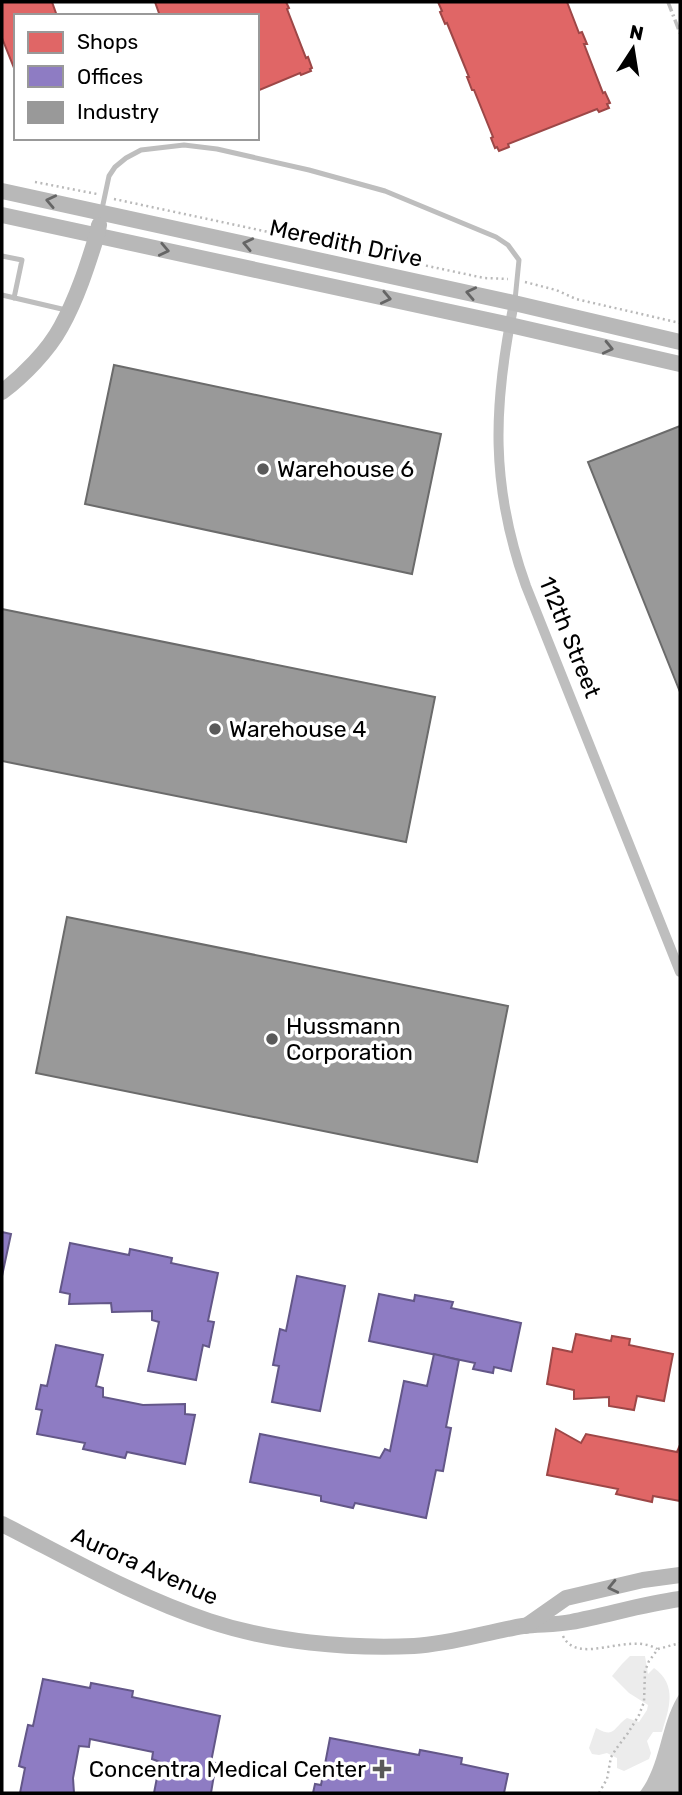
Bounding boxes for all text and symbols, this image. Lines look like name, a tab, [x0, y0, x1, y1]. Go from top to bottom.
legend	[14, 14, 259, 140]
north arrow	[598, 14, 668, 84]
text: N	[627, 20, 646, 46]
text: Shops	[77, 29, 138, 54]
text: Offices	[77, 64, 143, 89]
text: Industry	[77, 99, 159, 124]
one-way arrow	[45, 195, 57, 210]
street label: Meredith Drive	[267, 213, 425, 273]
one-way arrow	[243, 238, 255, 253]
one-way arrow	[158, 241, 170, 256]
one-way arrow	[465, 287, 477, 302]
one-way arrow	[380, 290, 392, 304]
one-way arrow	[602, 339, 614, 354]
place label: Warehouse 6	[277, 455, 414, 483]
marker: Warehouse 6	[255, 461, 271, 477]
street label: 112th Street	[533, 572, 607, 702]
place label: Warehouse 4	[229, 715, 367, 743]
marker: Warehouse 4	[207, 721, 223, 737]
place label: Hussmann Corporation	[286, 1012, 413, 1066]
marker: Hussmann Corporation	[264, 1031, 280, 1047]
street label: Aurora Avenue	[67, 1521, 223, 1611]
one-way arrow	[607, 1578, 619, 1593]
place label: Concentra Medical Center	[89, 1755, 366, 1783]
marker: Concentra Medical Center	[372, 1759, 392, 1779]

